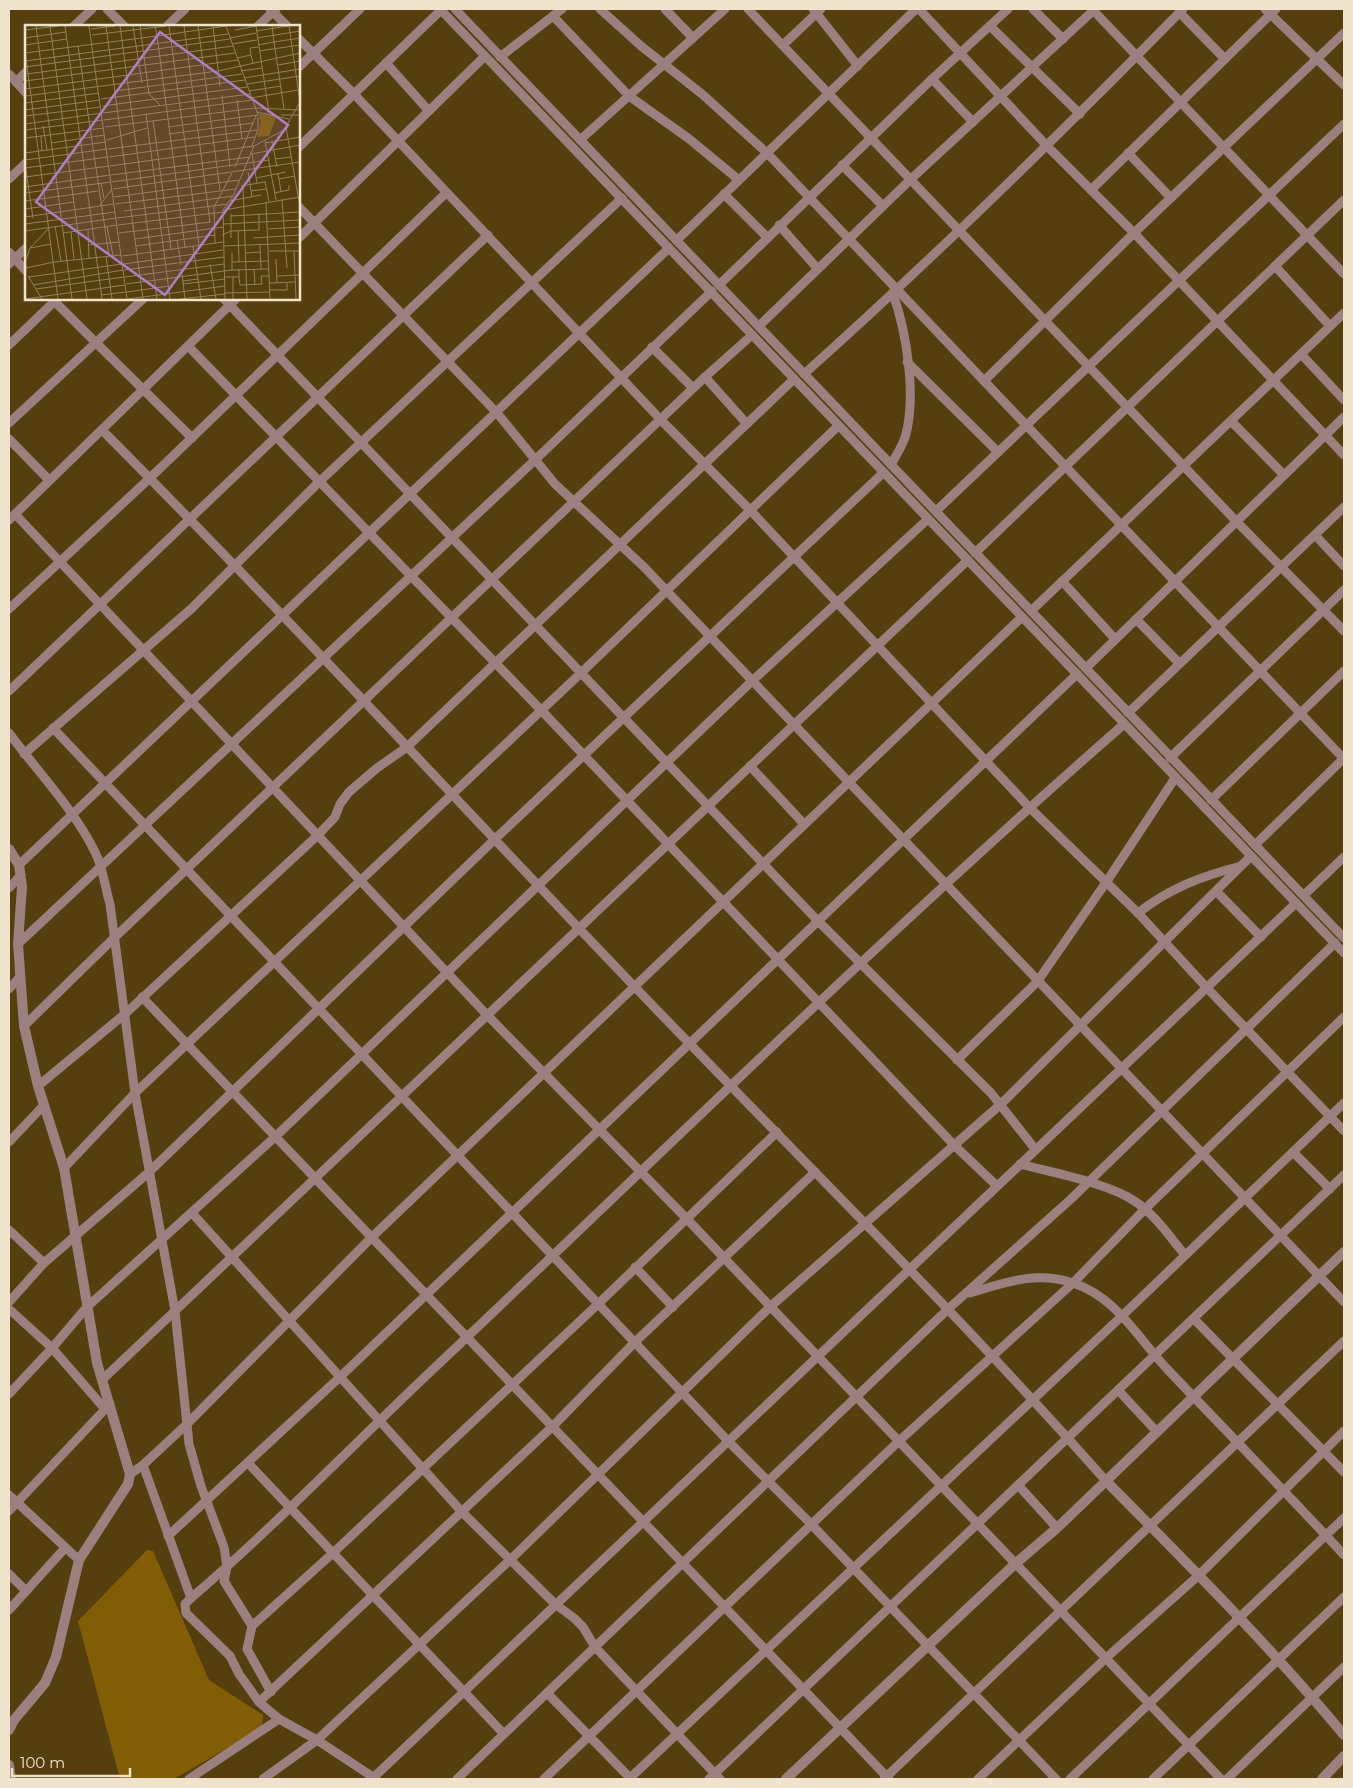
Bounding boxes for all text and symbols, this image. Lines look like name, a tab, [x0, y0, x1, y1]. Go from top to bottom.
inset map	[25, 25, 300, 300]
scale bar	[12, 1746, 130, 1778]
text: 100 m	[20, 1753, 65, 1772]

